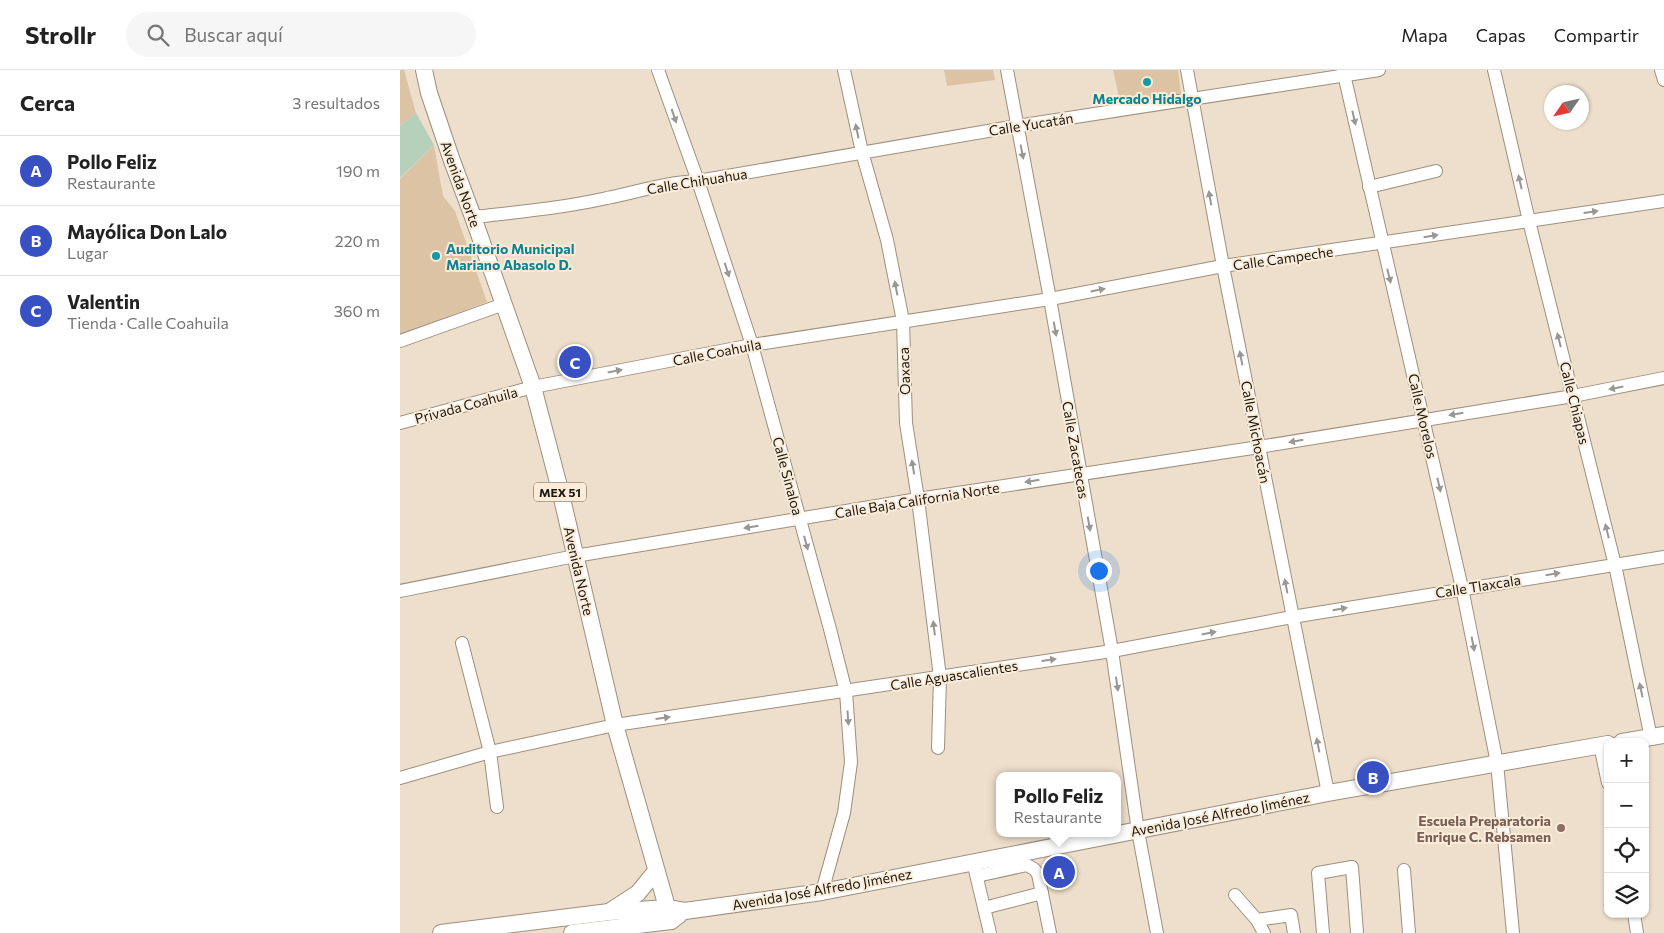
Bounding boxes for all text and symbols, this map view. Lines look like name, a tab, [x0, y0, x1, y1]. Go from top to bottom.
search box	[126, 12, 476, 57]
text: Strollr	[25, 20, 96, 49]
icon: search	[144, 21, 172, 49]
text: Buscar aquí	[184, 23, 283, 46]
text: Mapa	[1401, 24, 1448, 46]
text: Capas	[1476, 24, 1526, 46]
text: Compartir	[1554, 24, 1639, 46]
marker: Mercado Hidalgo	[1141, 76, 1153, 88]
north arrow	[1544, 85, 1589, 130]
text: Cerca	[20, 90, 75, 115]
place label: Mercado Hidalgo	[1092, 90, 1202, 107]
text: 3 resultados	[292, 93, 380, 112]
one-way arrow	[671, 109, 679, 124]
street label: Calle Yucatán	[987, 109, 1075, 139]
one-way arrow	[1350, 110, 1358, 125]
one-way arrow	[853, 122, 861, 138]
street label: Avenida Norte	[438, 138, 484, 230]
one-way arrow	[1018, 145, 1026, 161]
text: Pollo Feliz	[67, 150, 157, 173]
text: A	[30, 161, 42, 180]
text: 190 m	[336, 161, 380, 180]
street label: Calle Chihuahua	[645, 165, 749, 197]
text: Restaurante	[67, 173, 155, 192]
one-way arrow	[1516, 174, 1524, 189]
one-way arrow	[1206, 190, 1214, 206]
one-way arrow	[1584, 208, 1600, 216]
text: Mayólica Don Lalo	[67, 220, 227, 243]
text: B	[31, 231, 41, 250]
text: 220 m	[335, 231, 380, 250]
one-way arrow	[1423, 232, 1439, 240]
place label: Auditorio Municipal Mariano Abasolo D.	[446, 240, 575, 273]
text: Lugar	[67, 243, 108, 262]
street label: Calle Campeche	[1232, 243, 1334, 273]
marker: Auditorio Municipal Mariano Abasolo D.	[430, 250, 442, 262]
one-way arrow	[723, 263, 731, 278]
one-way arrow	[1385, 269, 1393, 284]
one-way arrow	[892, 280, 900, 296]
one-way arrow	[1090, 285, 1106, 293]
text: Valentin	[67, 290, 140, 313]
text: C	[31, 301, 41, 320]
text: 360 m	[334, 301, 380, 320]
text: Tienda · Calle Coahuila	[67, 313, 229, 332]
one-way arrow	[1051, 322, 1059, 337]
one-way arrow	[1555, 332, 1563, 347]
street label: Calle Coahuila	[671, 335, 763, 369]
pin: C	[559, 343, 591, 381]
street label: Oaxaca	[895, 347, 913, 395]
one-way arrow	[1237, 350, 1245, 365]
street label: Calle Chiapas	[1557, 360, 1593, 446]
one-way arrow	[607, 367, 623, 375]
street label: Calle Morelos	[1405, 372, 1441, 460]
street label: Calle Michoacán	[1238, 379, 1274, 485]
street label: Privada Coahuila	[413, 383, 519, 427]
one-way arrow	[1608, 384, 1624, 392]
street label: Calle Zacatecas	[1059, 400, 1093, 500]
one-way arrow	[1448, 411, 1464, 419]
street label: Calle Sinaloa	[769, 435, 807, 517]
one-way arrow	[1287, 437, 1303, 445]
one-way arrow	[908, 459, 916, 475]
one-way arrow	[1024, 478, 1040, 486]
one-way arrow	[1435, 478, 1443, 493]
street label: Calle Baja California Norte	[833, 479, 1001, 521]
road number: MEX 51	[534, 482, 586, 502]
one-way arrow	[1086, 516, 1094, 532]
one-way arrow	[742, 523, 758, 531]
one-way arrow	[1603, 524, 1611, 539]
street label: Avenida Norte	[561, 525, 597, 617]
one-way arrow	[803, 536, 811, 551]
your location	[1086, 558, 1112, 584]
one-way arrow	[1545, 570, 1561, 578]
street label: Calle Tlaxcala	[1434, 571, 1522, 601]
one-way arrow	[1282, 577, 1290, 593]
one-way arrow	[1333, 604, 1349, 612]
one-way arrow	[930, 620, 938, 636]
one-way arrow	[1202, 628, 1218, 636]
one-way arrow	[1469, 637, 1477, 652]
one-way arrow	[1041, 656, 1057, 664]
street label: Calle Aguascalientes	[889, 657, 1019, 693]
one-way arrow	[1113, 676, 1121, 692]
one-way arrow	[1637, 683, 1645, 698]
one-way arrow	[844, 711, 852, 727]
one-way arrow	[656, 714, 672, 722]
one-way arrow	[1314, 738, 1322, 753]
map controls	[1604, 738, 1649, 918]
button: +	[1604, 738, 1649, 783]
pin: B	[1357, 758, 1389, 796]
popup	[996, 772, 1121, 837]
button: −	[1604, 783, 1649, 828]
text: Pollo Feliz	[1014, 784, 1103, 807]
street label: Avenida José Alfredo Jiménez	[1129, 788, 1311, 840]
text: Restaurante	[1014, 807, 1102, 826]
place label: Escuela Preparatoria Enrique C. Rebsamen	[1416, 812, 1551, 845]
marker: Escuela Preparatoria Enrique C. Rebsamen	[1555, 822, 1567, 834]
button: locate	[1604, 828, 1649, 873]
pin: A	[1043, 853, 1075, 891]
street label: Avenida José Alfredo Jiménez	[731, 865, 913, 913]
button: layers	[1604, 873, 1649, 918]

